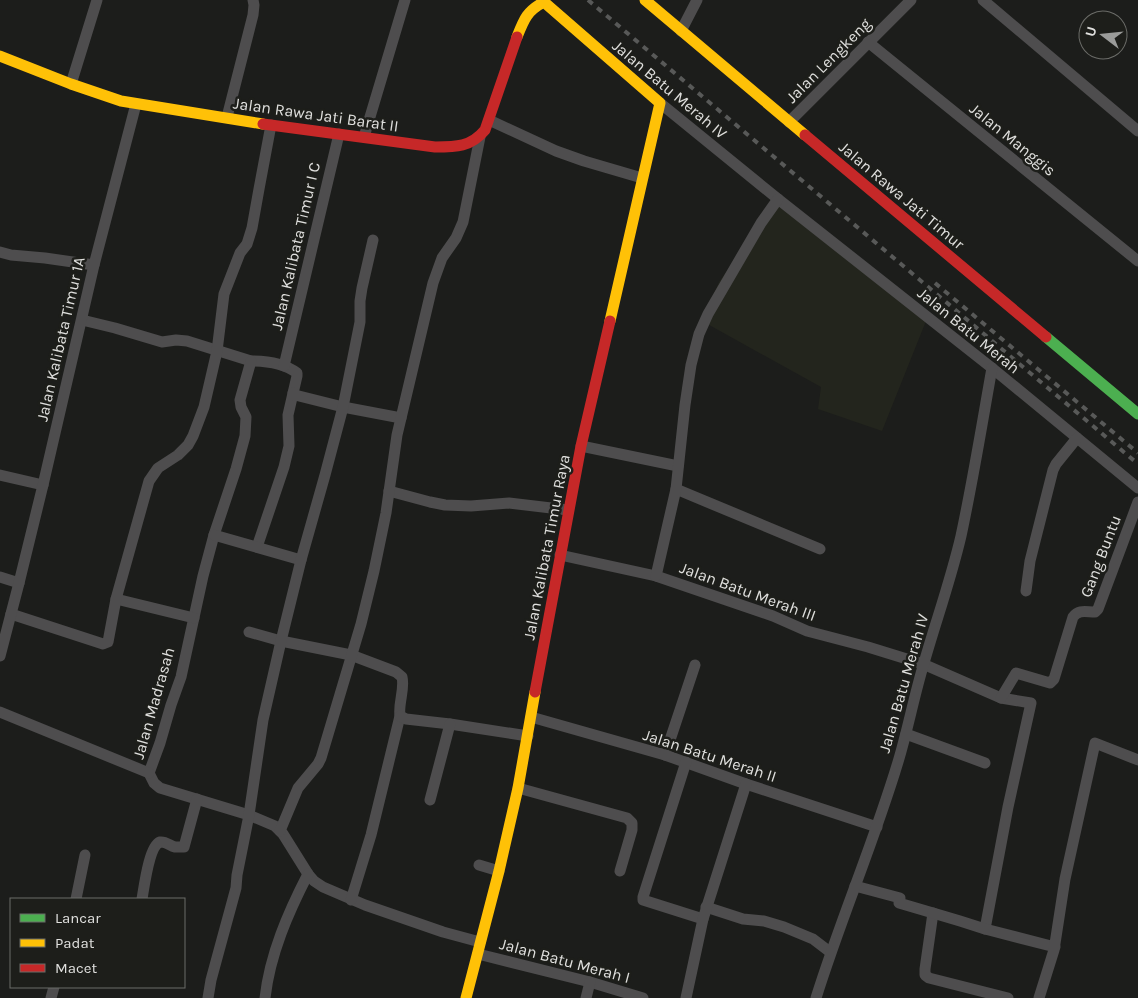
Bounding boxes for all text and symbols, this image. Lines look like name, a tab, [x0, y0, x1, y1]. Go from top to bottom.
north arrow	[1078, 10, 1128, 60]
street label: Jalan Lengkeng	[782, 14, 875, 107]
text: U	[1081, 25, 1100, 39]
street label: Jalan Batu Merah IV	[609, 36, 731, 143]
street label: Jalan Rawa Jati Barat II	[232, 93, 400, 136]
street label: Jalan Manggis	[966, 99, 1060, 180]
street label: Jalan Rawa Jati Timur	[835, 137, 968, 254]
street label: Jalan Kalibata Timur I C	[267, 160, 324, 332]
street label: Jalan Kalibata Timur 1A	[32, 255, 89, 423]
street label: Jalan Batu Merah	[914, 283, 1024, 378]
street label: Jalan Kalibata Timur Raya	[519, 453, 574, 641]
street label: Gang Buntu	[1076, 512, 1125, 600]
street label: Jalan Batu Merah III	[677, 558, 819, 625]
street label: Jalan Batu Merah IV	[875, 612, 932, 755]
street label: Jalan Madrasah	[128, 645, 179, 761]
street label: Jalan Batu Merah II	[641, 725, 779, 786]
legend	[10, 898, 185, 988]
text: Lancar	[55, 909, 101, 927]
text: Padat	[55, 934, 95, 952]
street label: Jalan Batu Merah I	[497, 934, 632, 987]
text: Macet	[55, 959, 97, 977]

